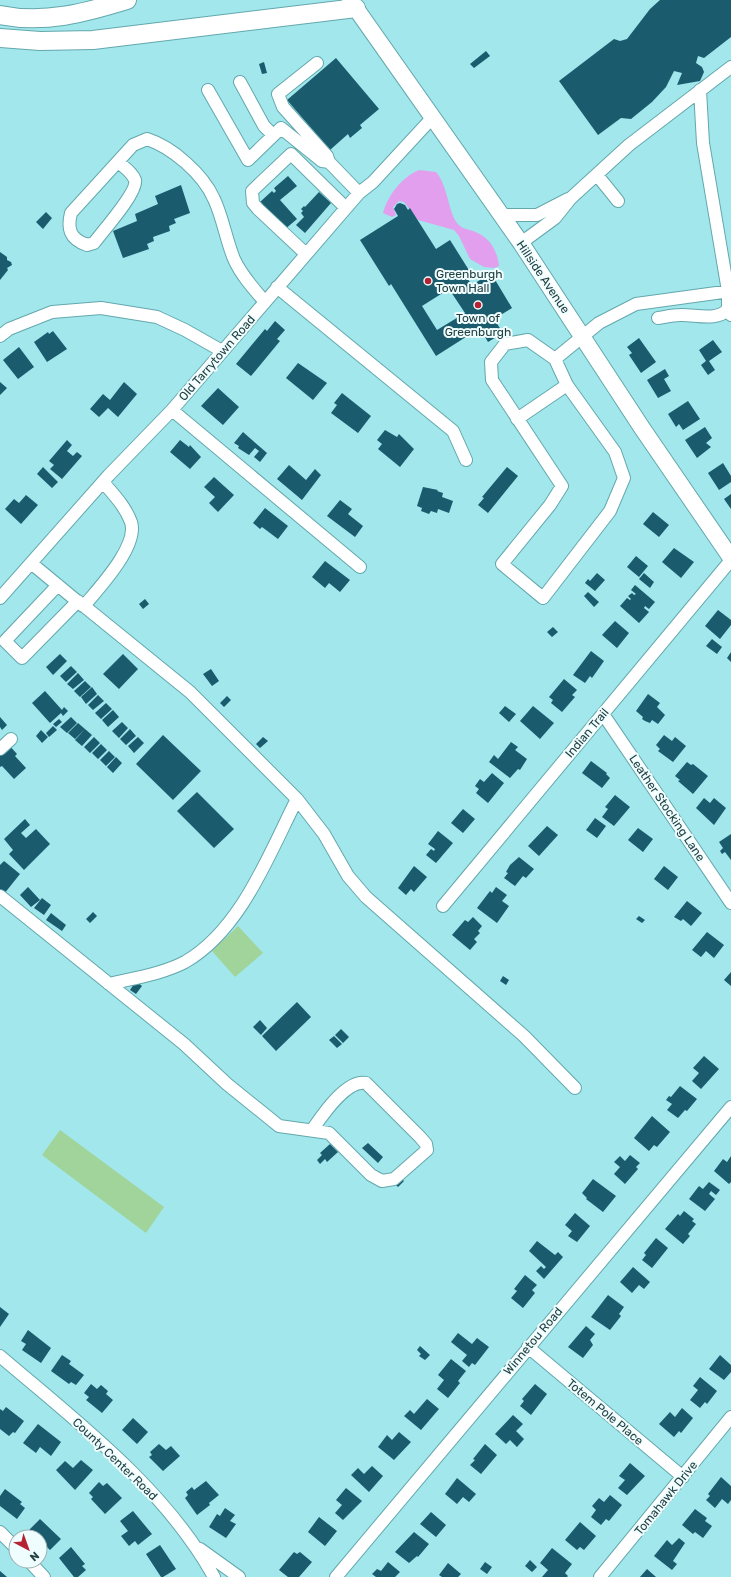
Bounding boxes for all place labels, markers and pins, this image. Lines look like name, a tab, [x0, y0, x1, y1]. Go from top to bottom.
place label: Greenburgh Town Hall	[436, 267, 503, 295]
marker: Greenburgh Town Hall	[423, 276, 433, 286]
marker: Town of Greenburgh	[473, 300, 483, 310]
place label: Town of Greenburgh	[445, 311, 511, 339]

